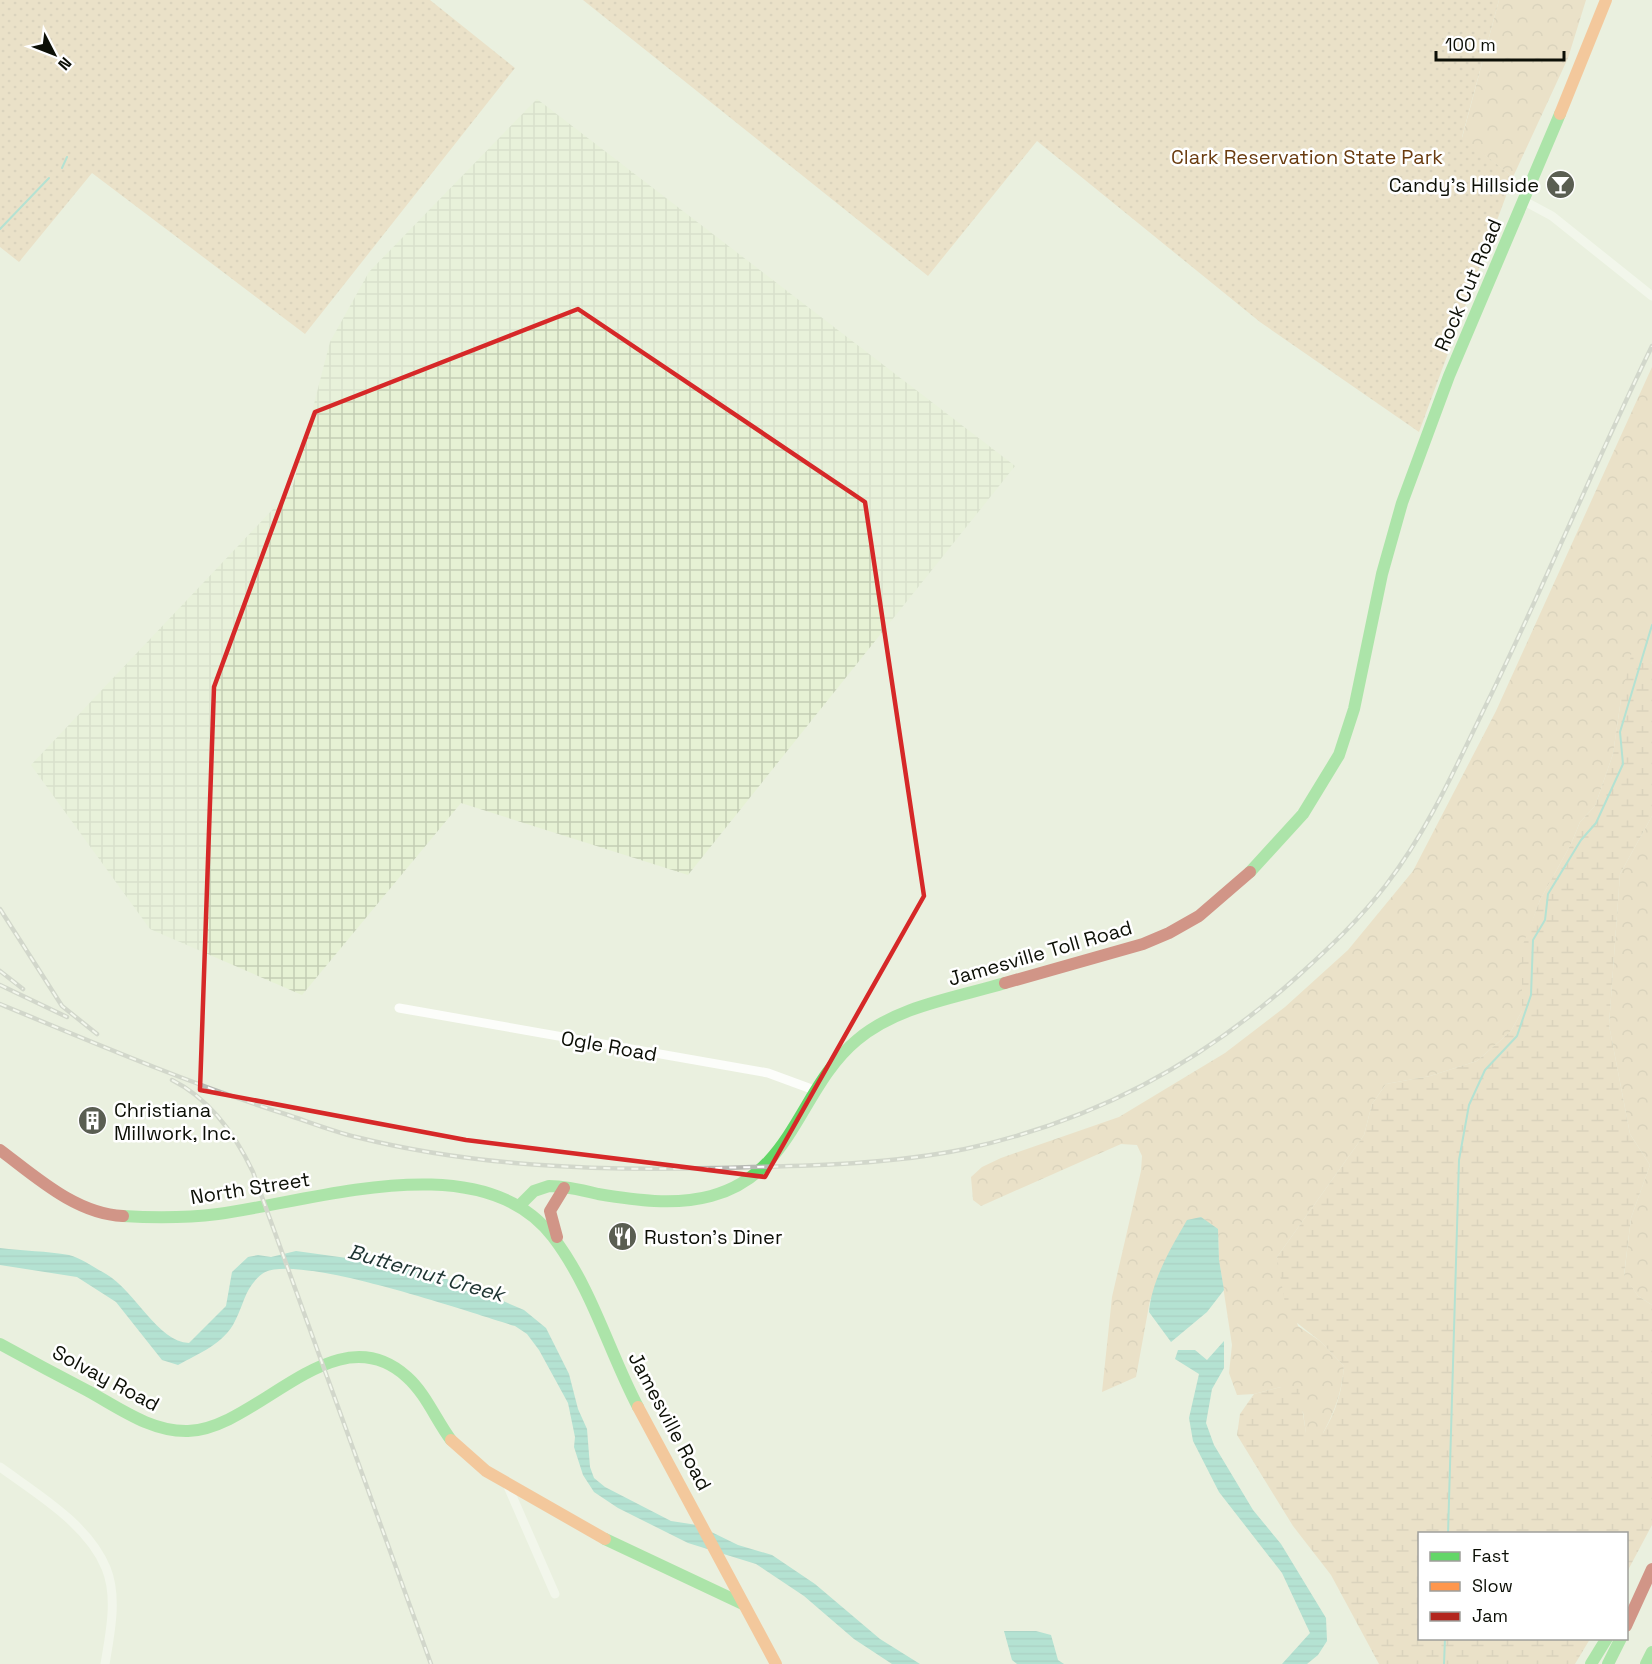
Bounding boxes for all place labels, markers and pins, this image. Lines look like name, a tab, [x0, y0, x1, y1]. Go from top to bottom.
bar icon: Candy's Hillside	[1544, 169, 1576, 201]
place label: Candy's Hillside	[1389, 172, 1539, 198]
place label: Christiana Millwork, Inc.	[114, 1097, 236, 1146]
building icon: Christiana Millwork, Inc.	[77, 1105, 109, 1137]
restaurant icon: Ruston's Diner	[607, 1221, 639, 1253]
place label: Ruston's Diner	[644, 1224, 782, 1250]

